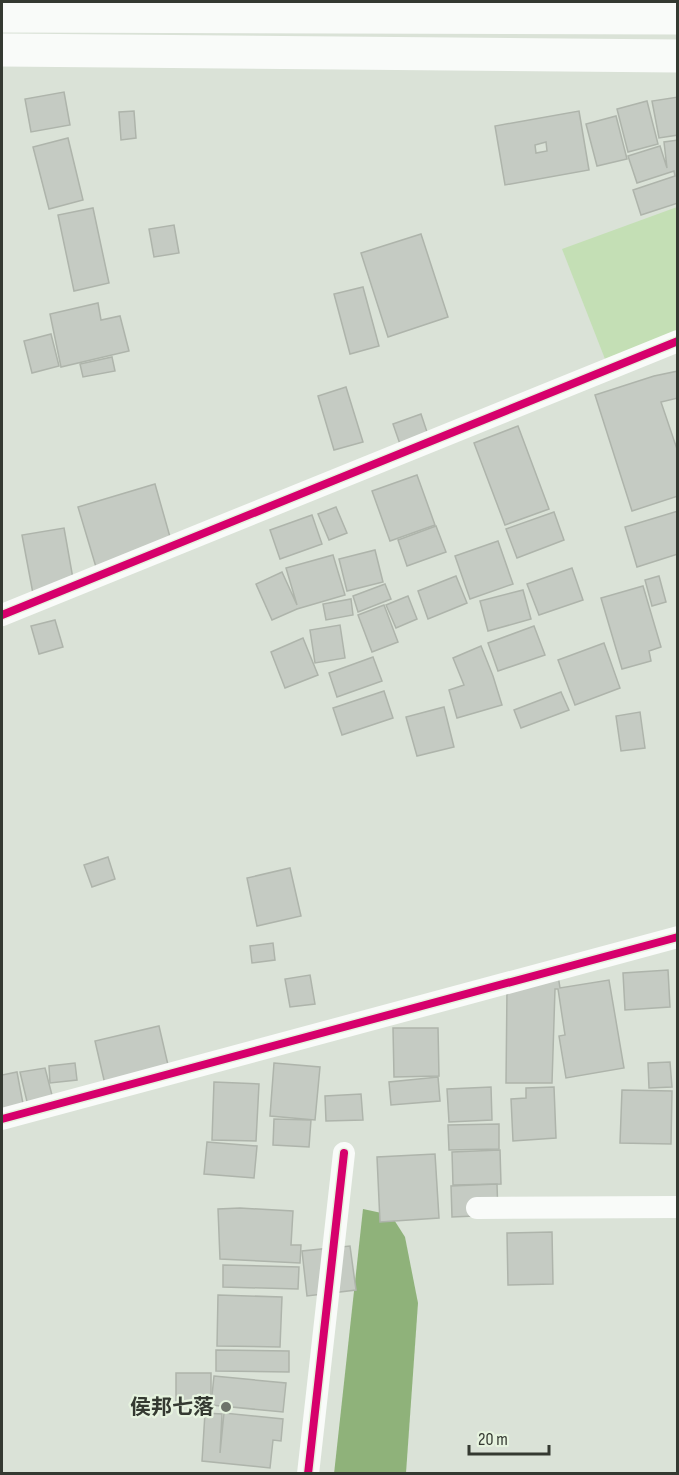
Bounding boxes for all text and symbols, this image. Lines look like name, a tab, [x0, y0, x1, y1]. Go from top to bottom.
place label: 侯邦七落	[130, 1395, 214, 1420]
marker: 侯邦七落	[219, 1400, 233, 1414]
scale bar	[469, 1418, 548, 1456]
text: 20 m	[478, 1429, 508, 1450]

